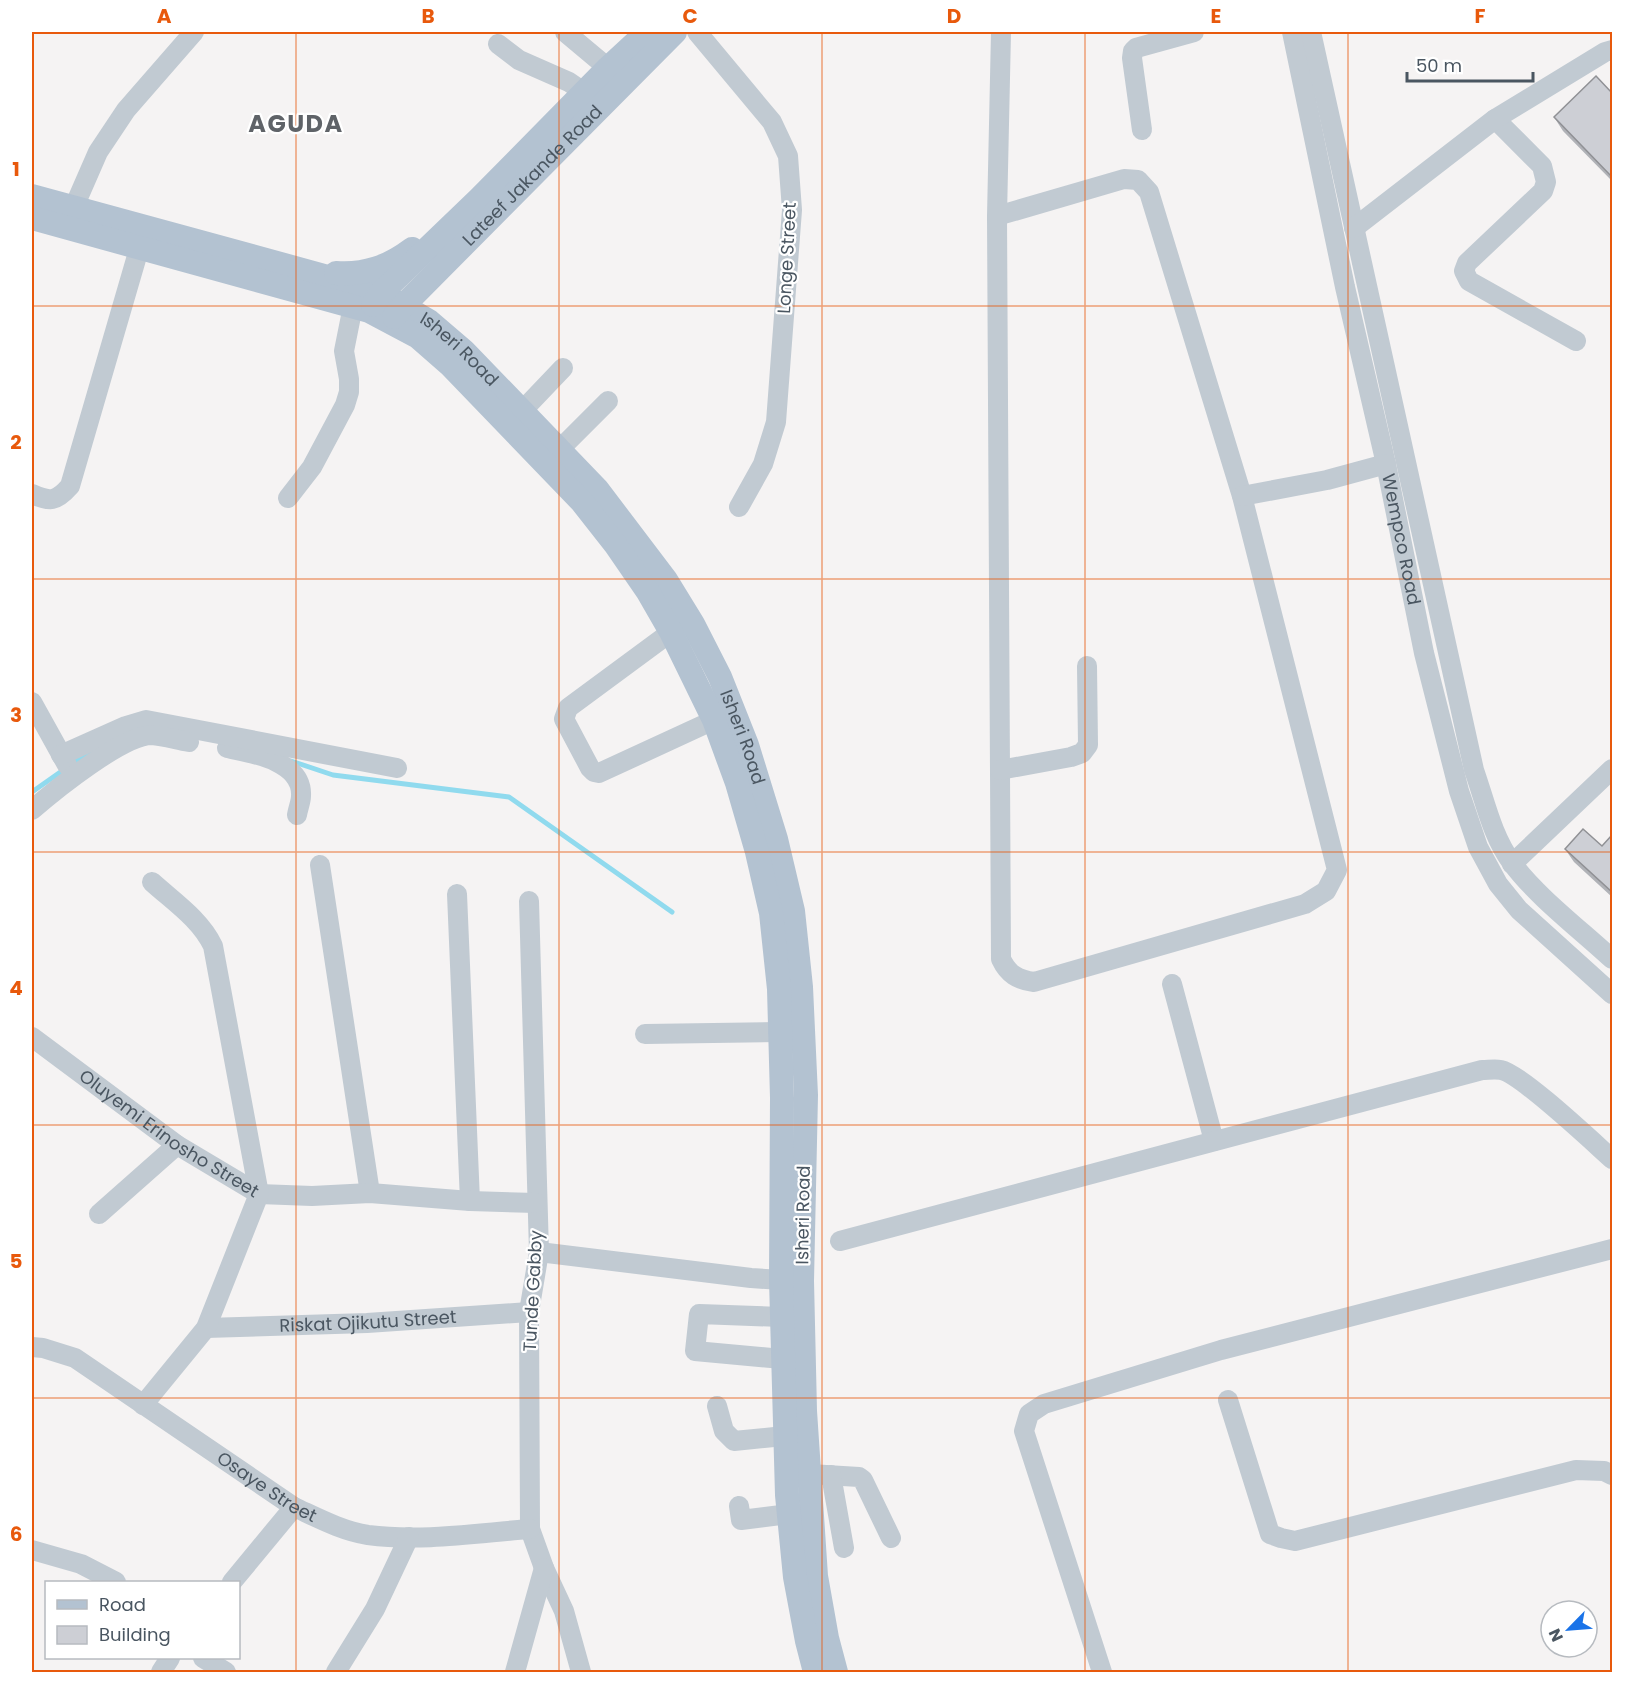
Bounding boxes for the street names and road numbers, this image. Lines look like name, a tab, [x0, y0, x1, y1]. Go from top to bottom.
street label: Lateef Jakande Road	[457, 99, 608, 251]
street label: Longe Street	[771, 202, 802, 314]
street label: Isheri Road	[416, 305, 504, 392]
street label: Wempco Road	[1376, 471, 1427, 607]
street label: Isheri Road	[714, 686, 771, 787]
street label: Oluyemi Erinosho Street	[74, 1063, 264, 1203]
street label: Isheri Road	[789, 1165, 816, 1265]
street label: Tunde Gabby	[517, 1230, 548, 1352]
street label: Riskat Ojikutu Street	[279, 1304, 457, 1338]
street label: Osaye Street	[212, 1445, 321, 1528]

